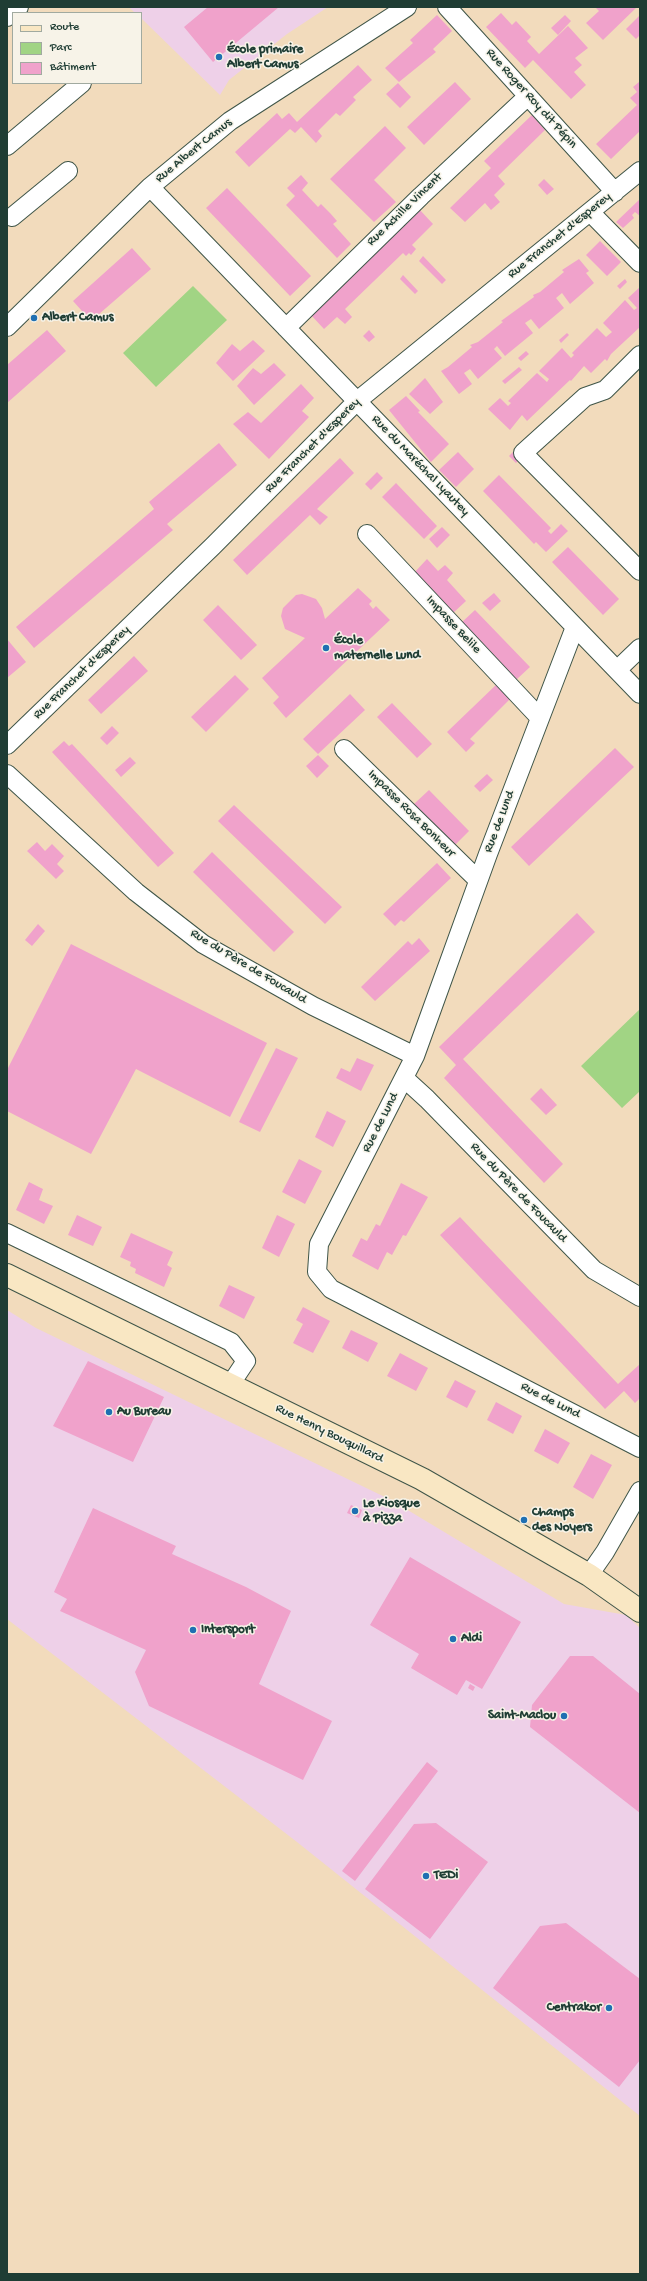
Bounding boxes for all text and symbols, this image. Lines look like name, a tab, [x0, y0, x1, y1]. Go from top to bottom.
legend	[12, 12, 142, 84]
text: Route	[50, 21, 79, 35]
text: Parc	[50, 41, 72, 55]
place label: École primaire Albert Camus	[227, 42, 303, 73]
street label: Rue Roger Roy dit Pépin	[482, 46, 580, 152]
marker: École primaire Albert Camus	[214, 52, 224, 62]
text: Bâtiment	[50, 61, 96, 75]
street label: Rue Albert Camus	[153, 115, 235, 187]
street label: Rue Achille Vincent	[364, 170, 446, 250]
street label: Rue Franchet d'Esperey	[505, 190, 615, 282]
place label: Albert Camus	[42, 310, 113, 326]
marker: Albert Camus	[29, 313, 39, 323]
street label: Rue Franchet d'Esperey	[262, 395, 364, 497]
street label: Rue du Maréchal Lyautey	[368, 412, 472, 520]
street label: Impasse Belile	[422, 593, 484, 657]
street label: Rue Franchet d'Esperey	[30, 623, 134, 723]
place label: École maternelle Lund	[334, 633, 420, 664]
marker: École maternelle Lund	[321, 643, 331, 653]
street label: Impasse Rosa Bonheur	[364, 767, 458, 861]
street label: Rue de Lund	[481, 789, 519, 855]
street label: Rue du Père de Foucauld	[187, 926, 309, 1008]
street label: Rue de Lund	[359, 1091, 403, 1155]
street label: Rue du Père de Foucauld	[466, 1140, 570, 1246]
street label: Rue de Lund	[518, 1379, 582, 1423]
street label: Rue Henry Bouquillard	[272, 1401, 386, 1467]
place label: Au Bureau	[117, 1404, 171, 1420]
marker: Au Bureau	[104, 1407, 114, 1417]
place label: Le Kiosque à Pizza	[363, 1496, 420, 1527]
place label: Champs des Noyers	[532, 1505, 592, 1536]
marker: Le Kiosque à Pizza	[350, 1506, 360, 1516]
marker: Champs des Noyers	[519, 1515, 529, 1525]
place label: Intersport	[201, 1622, 255, 1638]
marker: Intersport	[188, 1625, 198, 1635]
place label: Aldi	[461, 1631, 482, 1647]
marker: Aldi	[448, 1634, 458, 1644]
place label: Saint-Maclou	[488, 1708, 556, 1724]
marker: Saint-Maclou	[559, 1711, 569, 1721]
place label: TEDi	[434, 1868, 458, 1884]
marker: TEDi	[421, 1871, 431, 1881]
place label: Centrakor	[547, 2000, 601, 2016]
marker: Centrakor	[604, 2003, 614, 2013]

